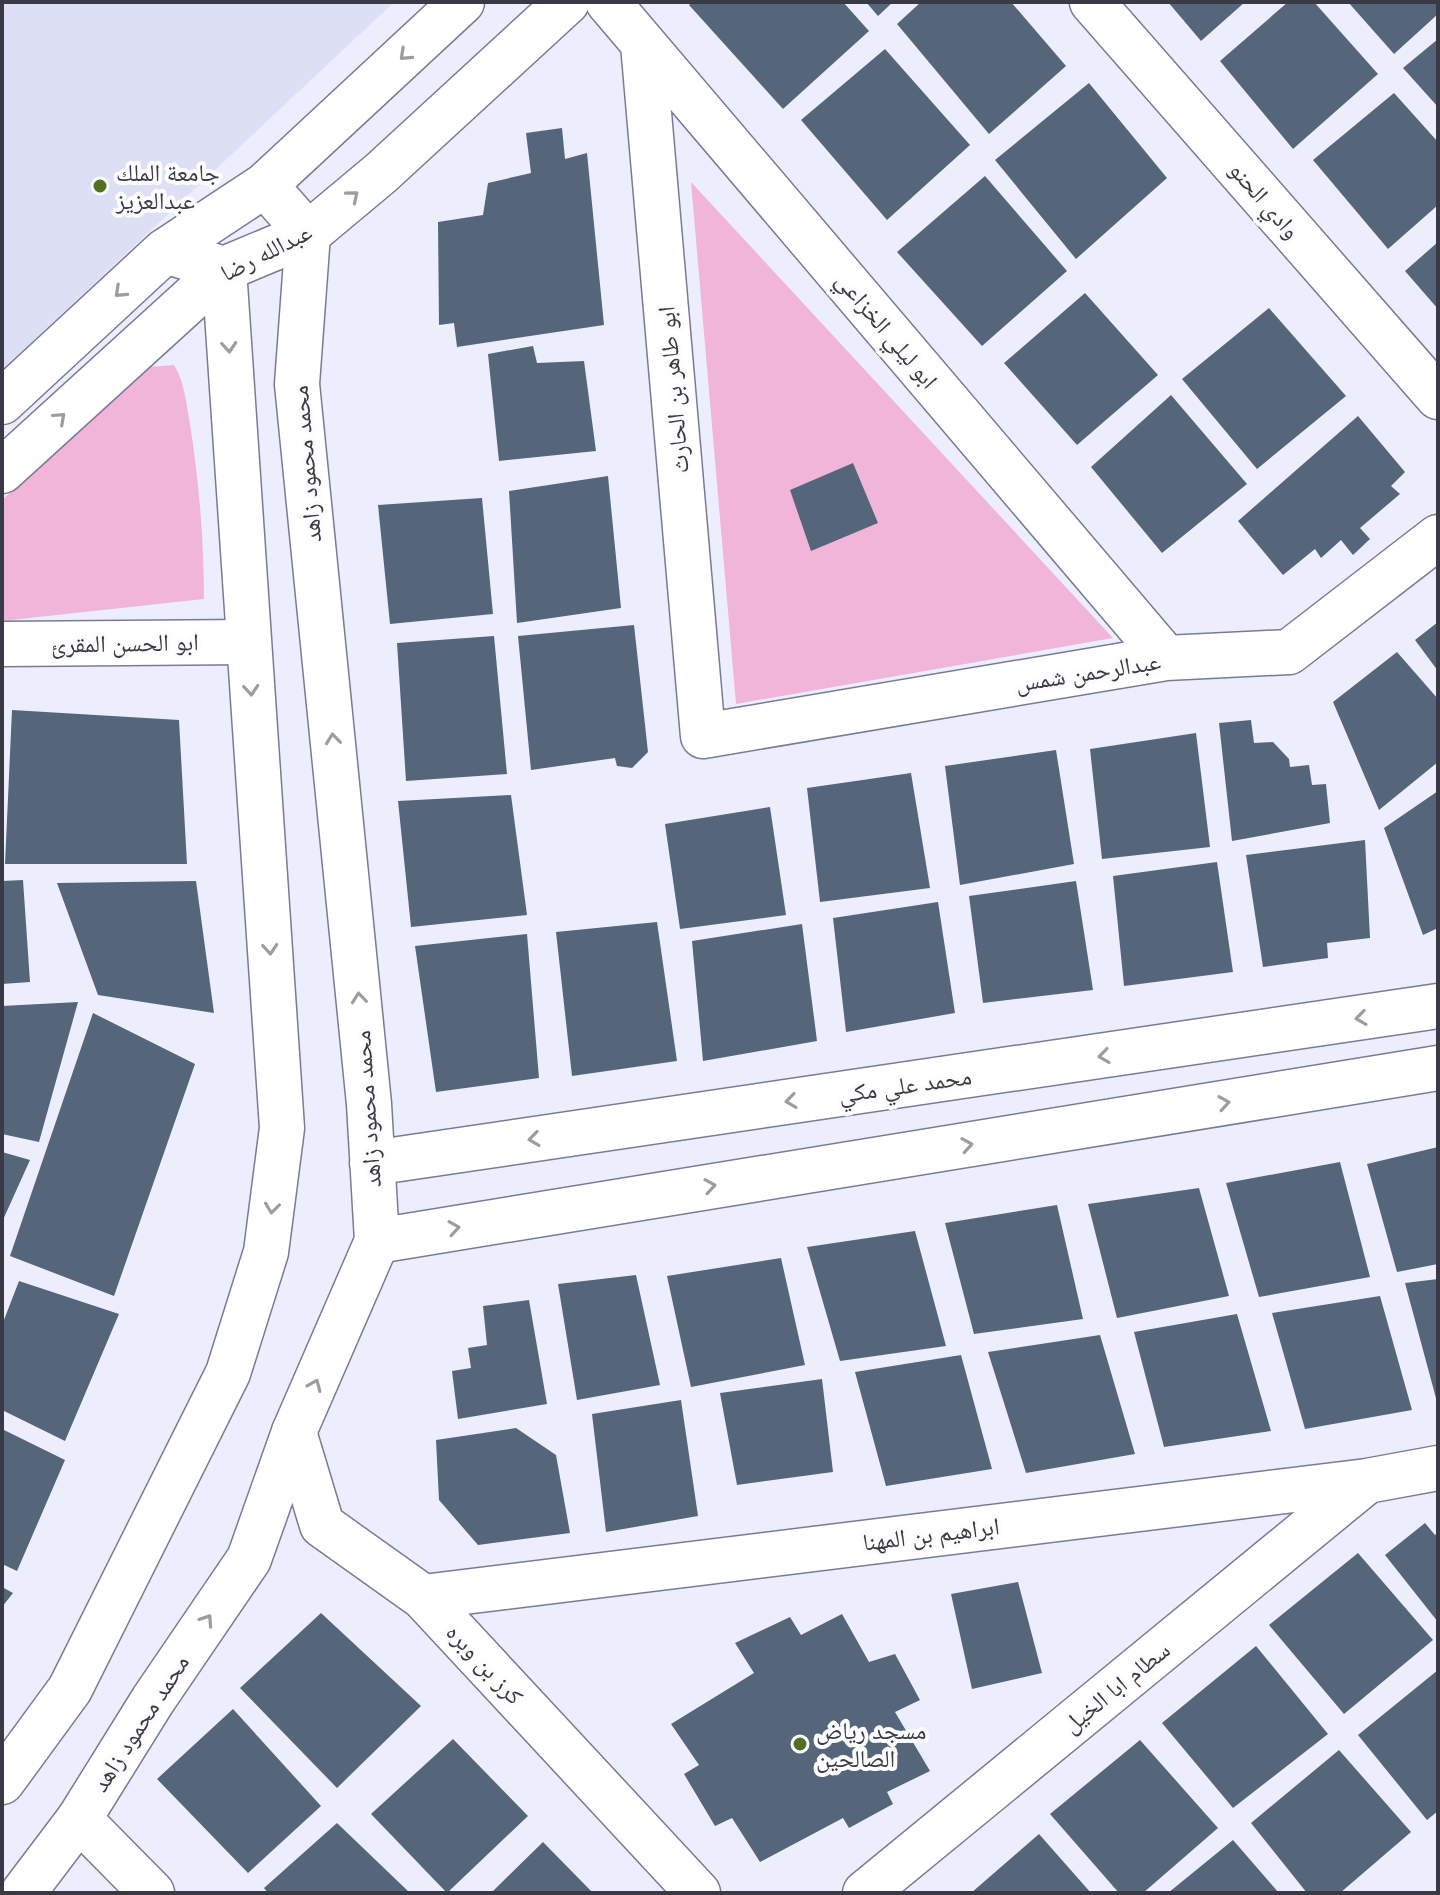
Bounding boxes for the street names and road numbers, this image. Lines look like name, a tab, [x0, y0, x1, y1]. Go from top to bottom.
street label: وادي الحنو	[1220, 155, 1307, 248]
street label: عبدالله رضا	[215, 216, 317, 288]
street label: ابو ليلي الخزاعي	[826, 265, 945, 397]
street label: ابو طاهر بن الحارث	[650, 305, 696, 475]
street label: محمد محمود زاهد	[284, 384, 328, 544]
street label: ابو الحسن المقرئ	[51, 626, 199, 660]
street label: عبدالرحمن شمس	[1013, 645, 1163, 699]
street label: محمد محمود زاهد	[346, 1029, 388, 1189]
street label: محمد علي مكي	[837, 1060, 974, 1114]
street label: ابراهيم بن المهنا	[861, 1510, 1001, 1559]
street label: كرز بن وبره	[440, 1617, 530, 1711]
street label: سطام ابا الخيل	[1056, 1634, 1177, 1741]
street label: محمد محمود زاهد	[84, 1648, 196, 1798]

